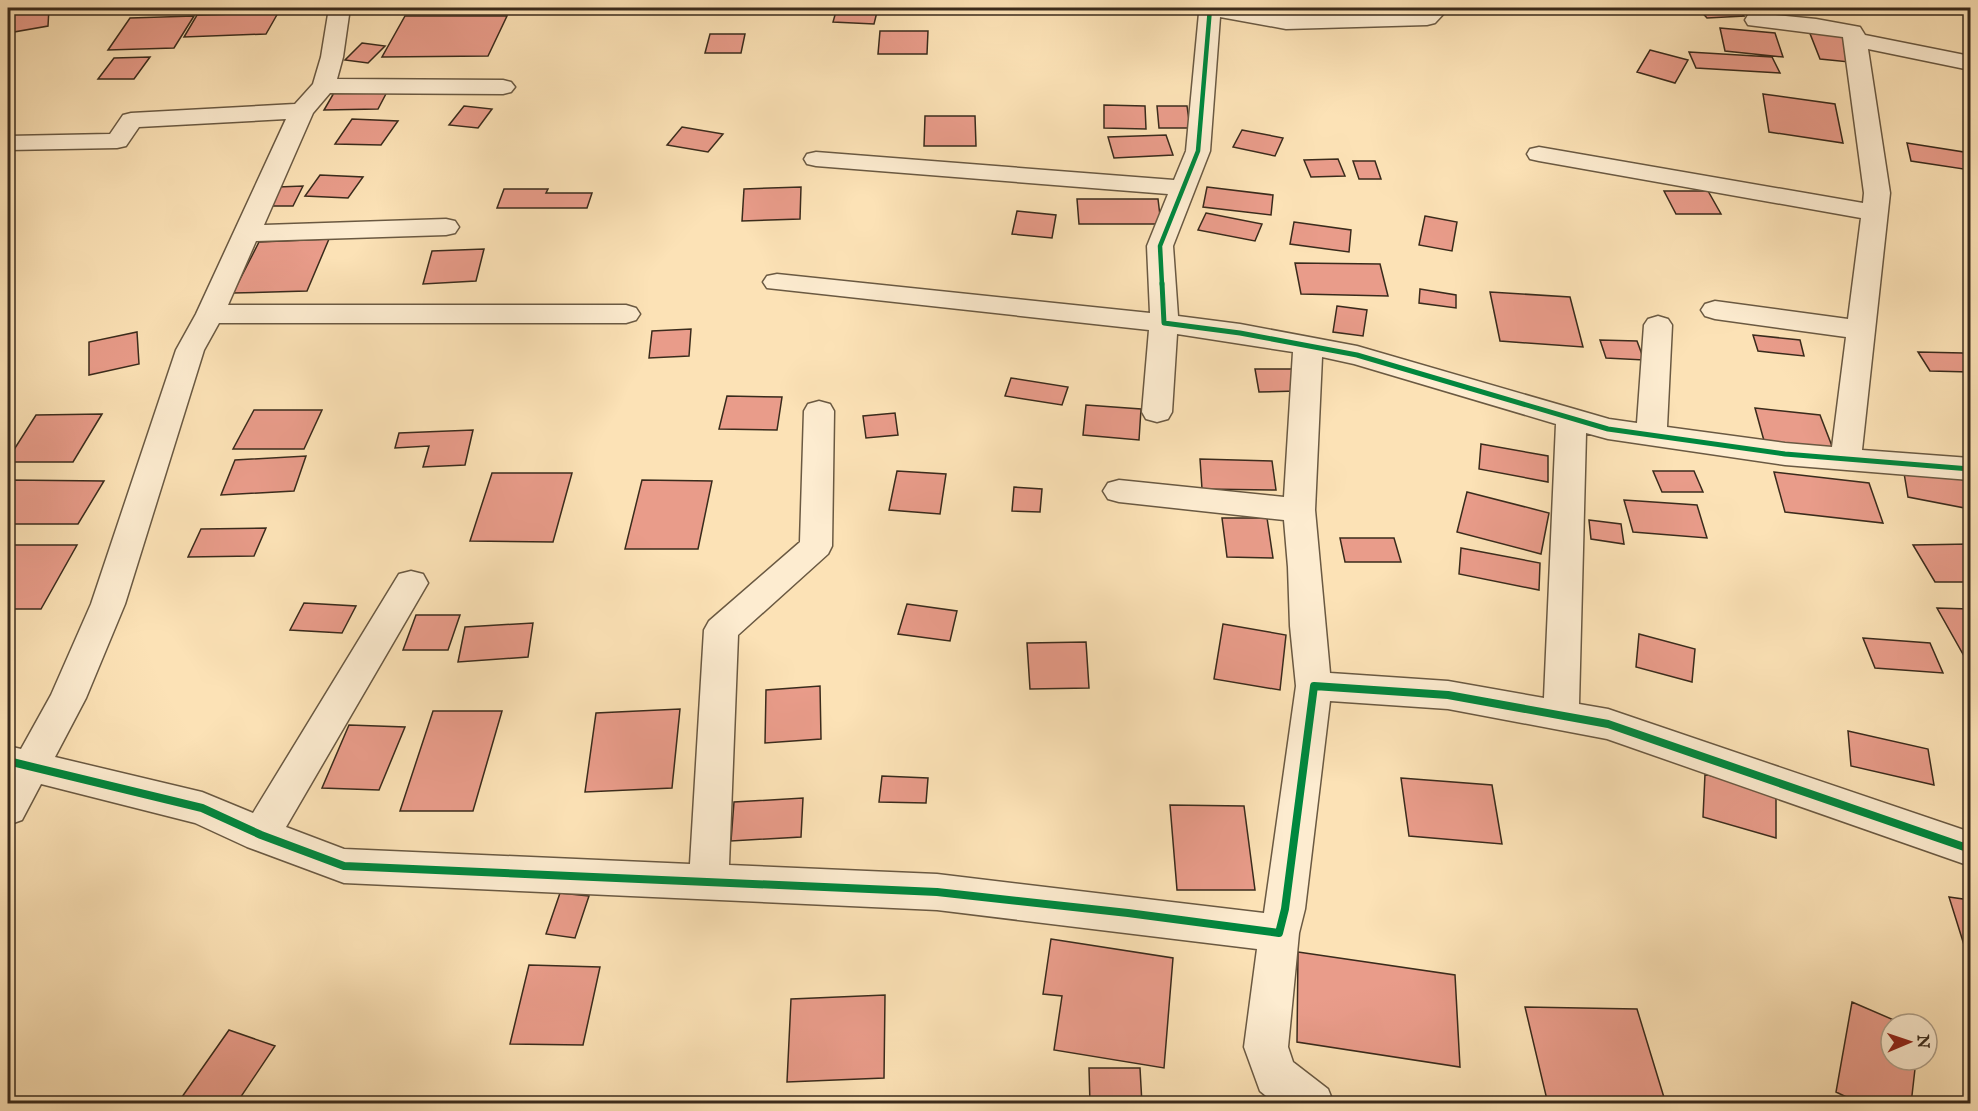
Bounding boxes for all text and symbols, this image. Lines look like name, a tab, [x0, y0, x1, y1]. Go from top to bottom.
north arrow	[1879, 1012, 1939, 1072]
text: N	[1912, 1033, 1932, 1049]

